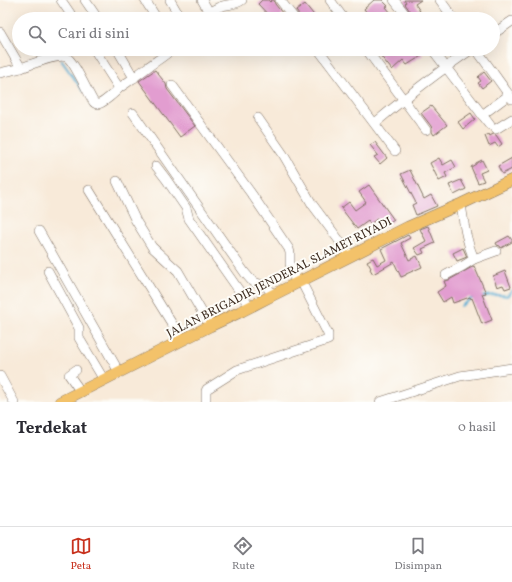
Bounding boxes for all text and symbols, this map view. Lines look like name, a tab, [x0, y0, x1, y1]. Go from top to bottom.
search box	[12, 12, 500, 56]
icon: search	[26, 23, 48, 45]
text: Cari di sini	[58, 24, 129, 45]
street label: JALAN BRIGADIR JENDERAL SLAMET RIYADI	[164, 214, 395, 342]
text: Terdekat	[16, 417, 87, 440]
text: 0 hasil	[458, 419, 496, 437]
tab: Peta	[70, 535, 92, 574]
tab: Rute	[232, 535, 255, 574]
tab: Disimpan	[395, 535, 442, 574]

